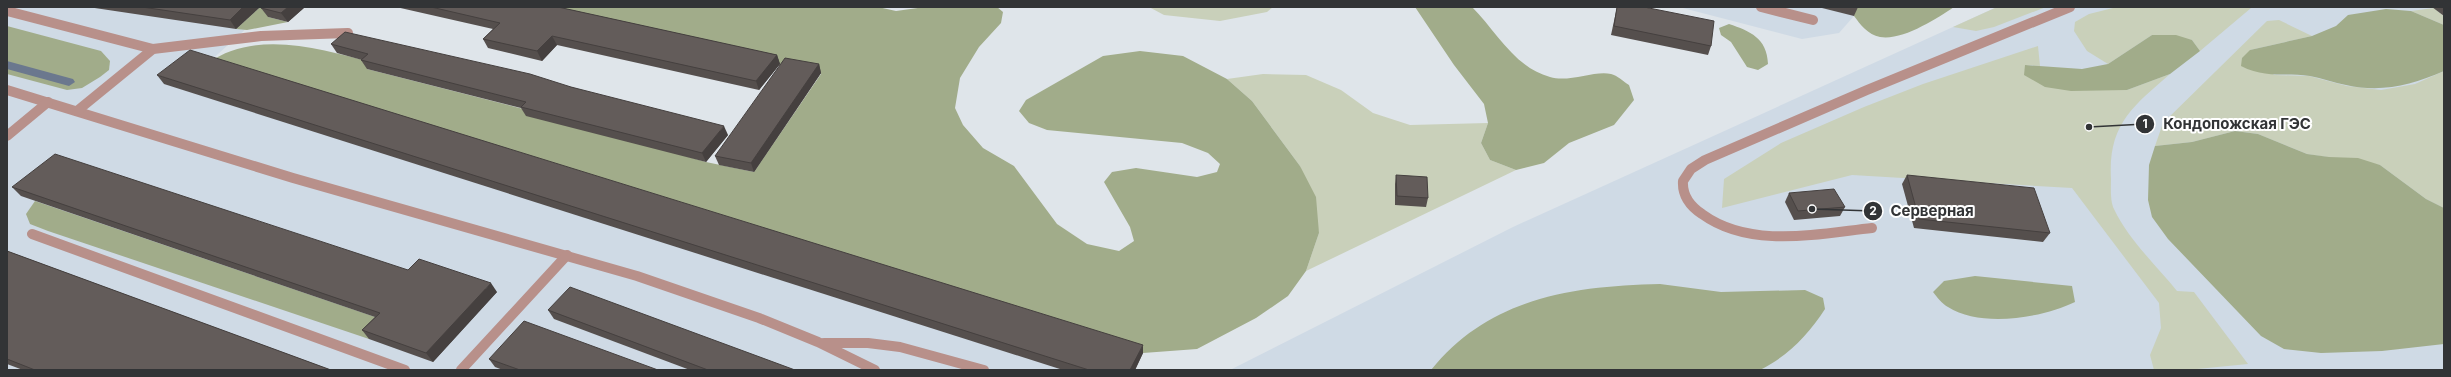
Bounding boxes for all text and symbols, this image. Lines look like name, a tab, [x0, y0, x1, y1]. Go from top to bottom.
callout: Кондопожская ГЭС	[2135, 110, 2319, 137]
text: Кондопожская ГЭС	[2163, 114, 2311, 133]
text: 1	[2142, 116, 2148, 131]
callout: Серверная	[1863, 197, 1982, 224]
text: Серверная	[1890, 201, 1974, 220]
text: 2	[1869, 203, 1877, 218]

